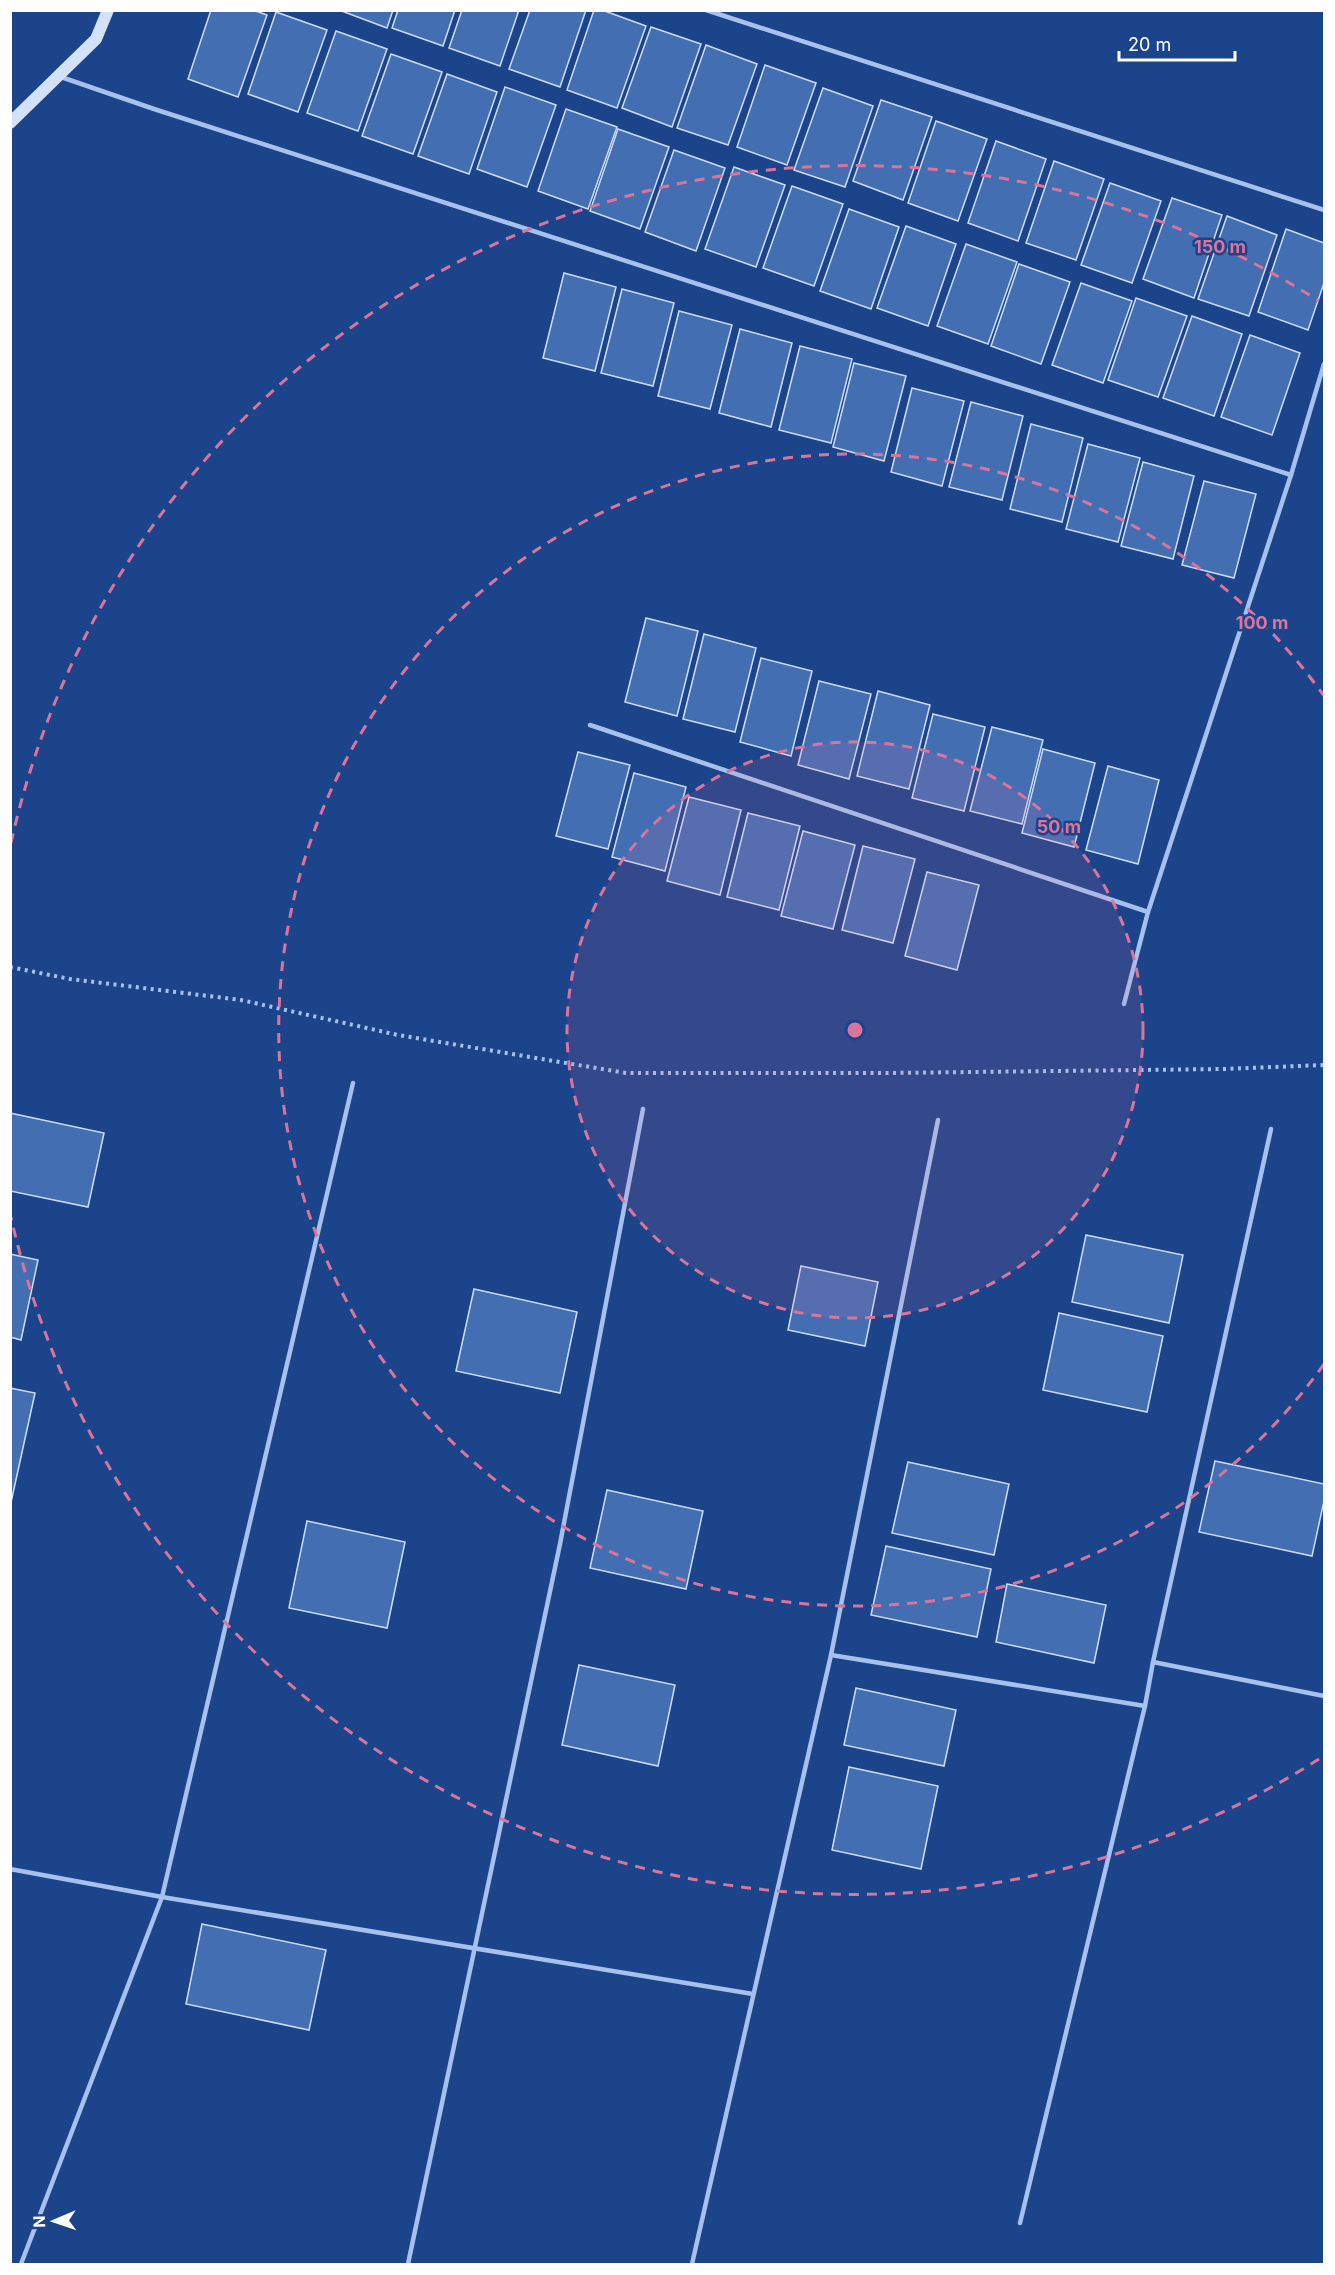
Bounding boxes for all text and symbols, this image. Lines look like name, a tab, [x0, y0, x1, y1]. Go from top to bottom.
scale bar	[1119, 24, 1234, 62]
text: 20 m	[1128, 34, 1171, 55]
text: 150 m	[1194, 236, 1246, 257]
text: 100 m	[1236, 612, 1288, 633]
text: 50 m	[1037, 816, 1081, 837]
centre of rings	[845, 1020, 865, 1040]
north arrow	[24, 2191, 84, 2251]
text: N	[29, 2215, 49, 2228]

